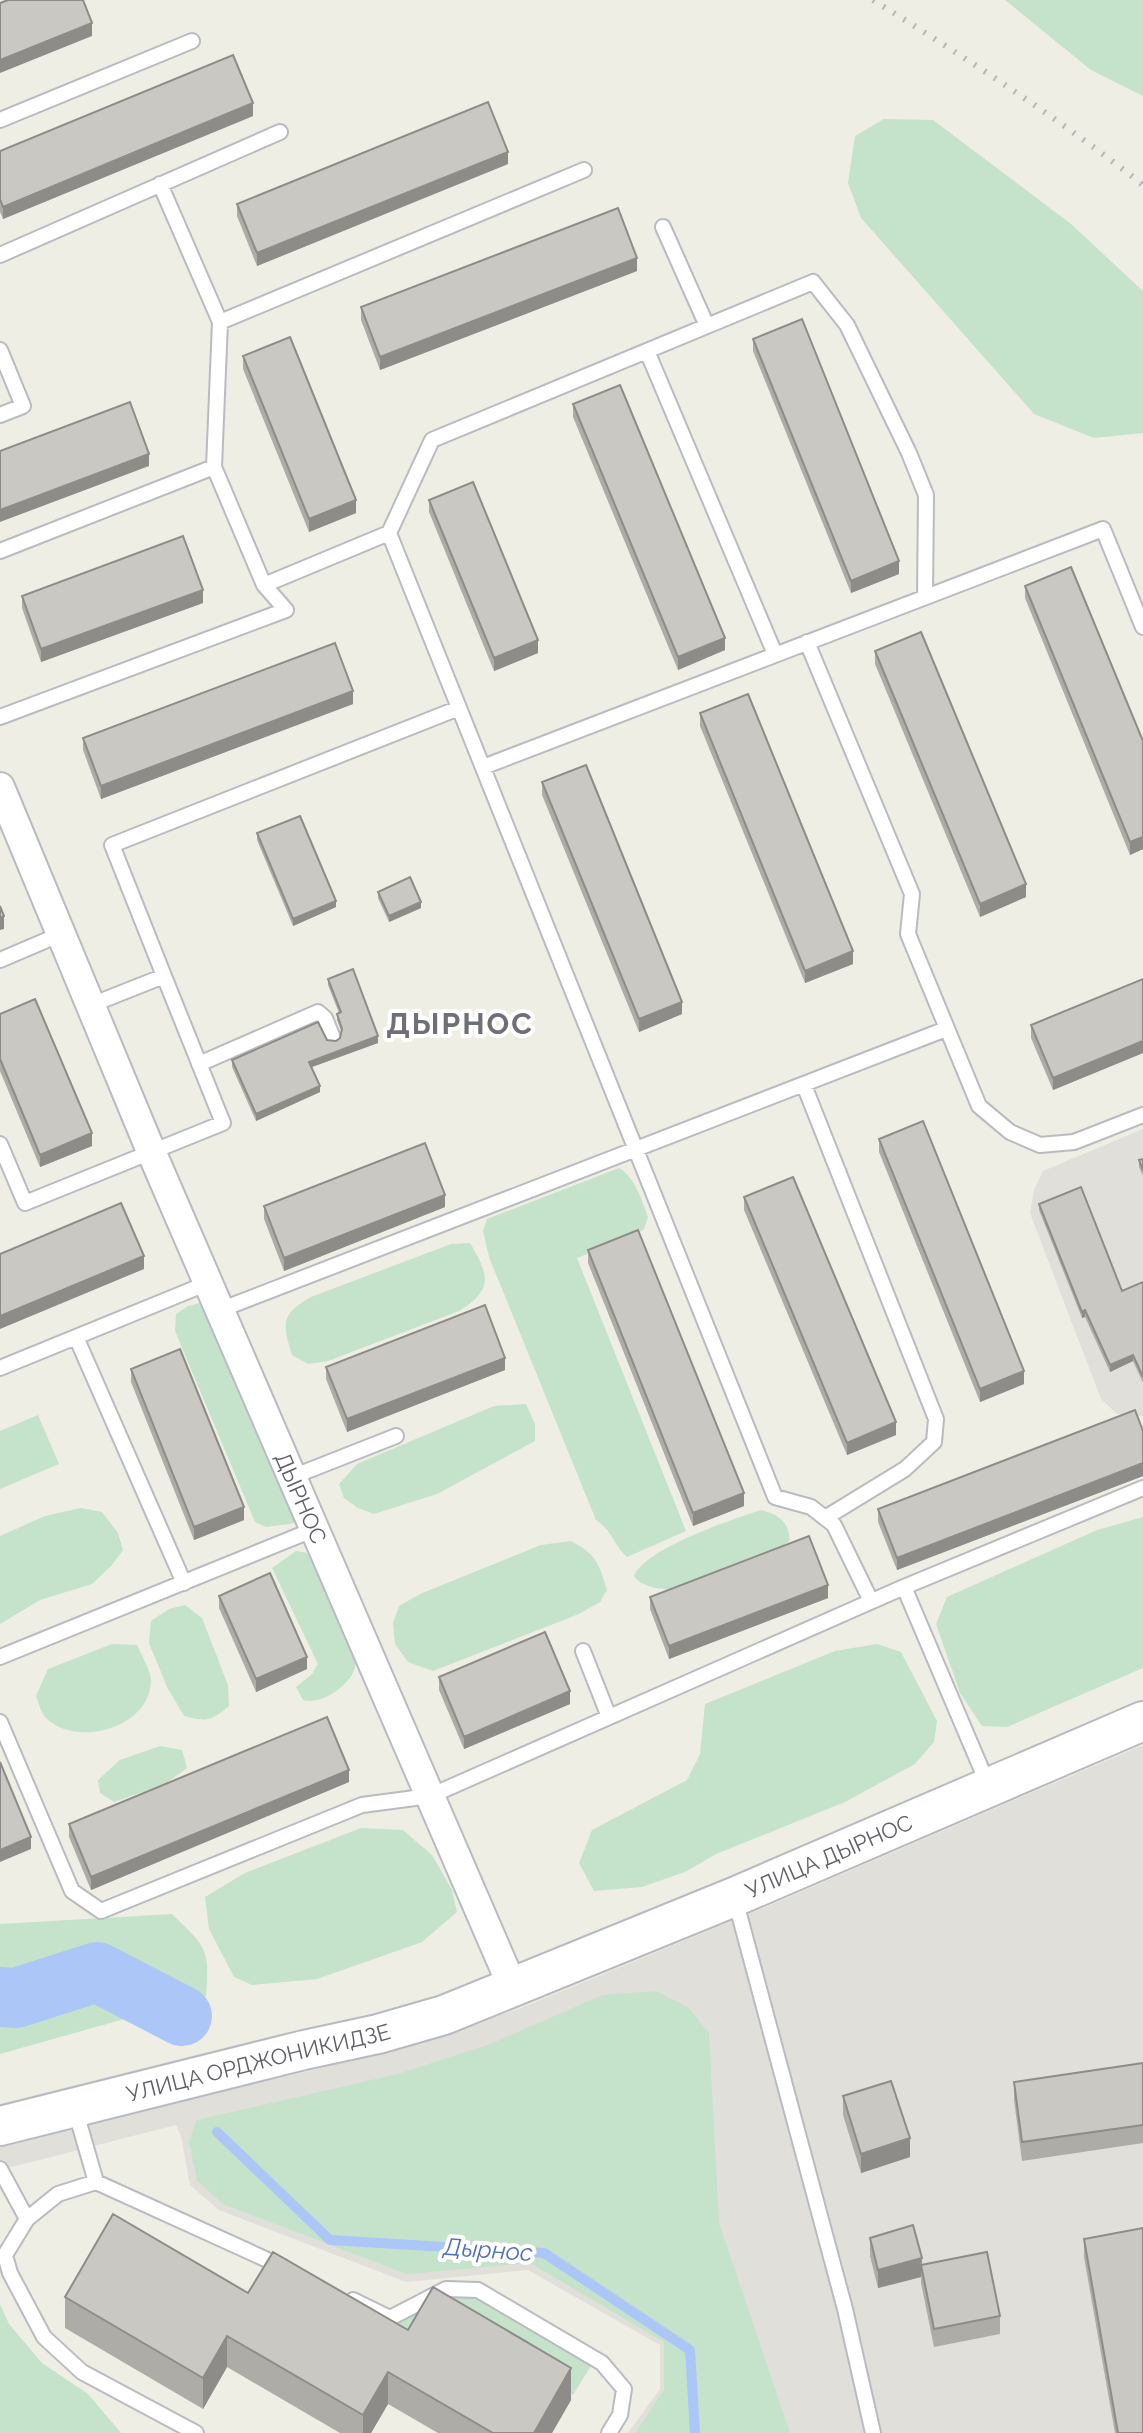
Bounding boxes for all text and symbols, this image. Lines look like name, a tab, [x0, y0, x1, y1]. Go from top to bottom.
district label: ДЫРНОС	[386, 1006, 534, 1041]
street label: ДЫРНОС	[270, 1448, 332, 1547]
street label: УЛИЦА ДЫРНОС	[741, 1809, 916, 1904]
street label: УЛИЦА ОРДЖОНИКИДЗЕ	[124, 2018, 393, 2107]
water label: Дырнос	[441, 2232, 534, 2267]

